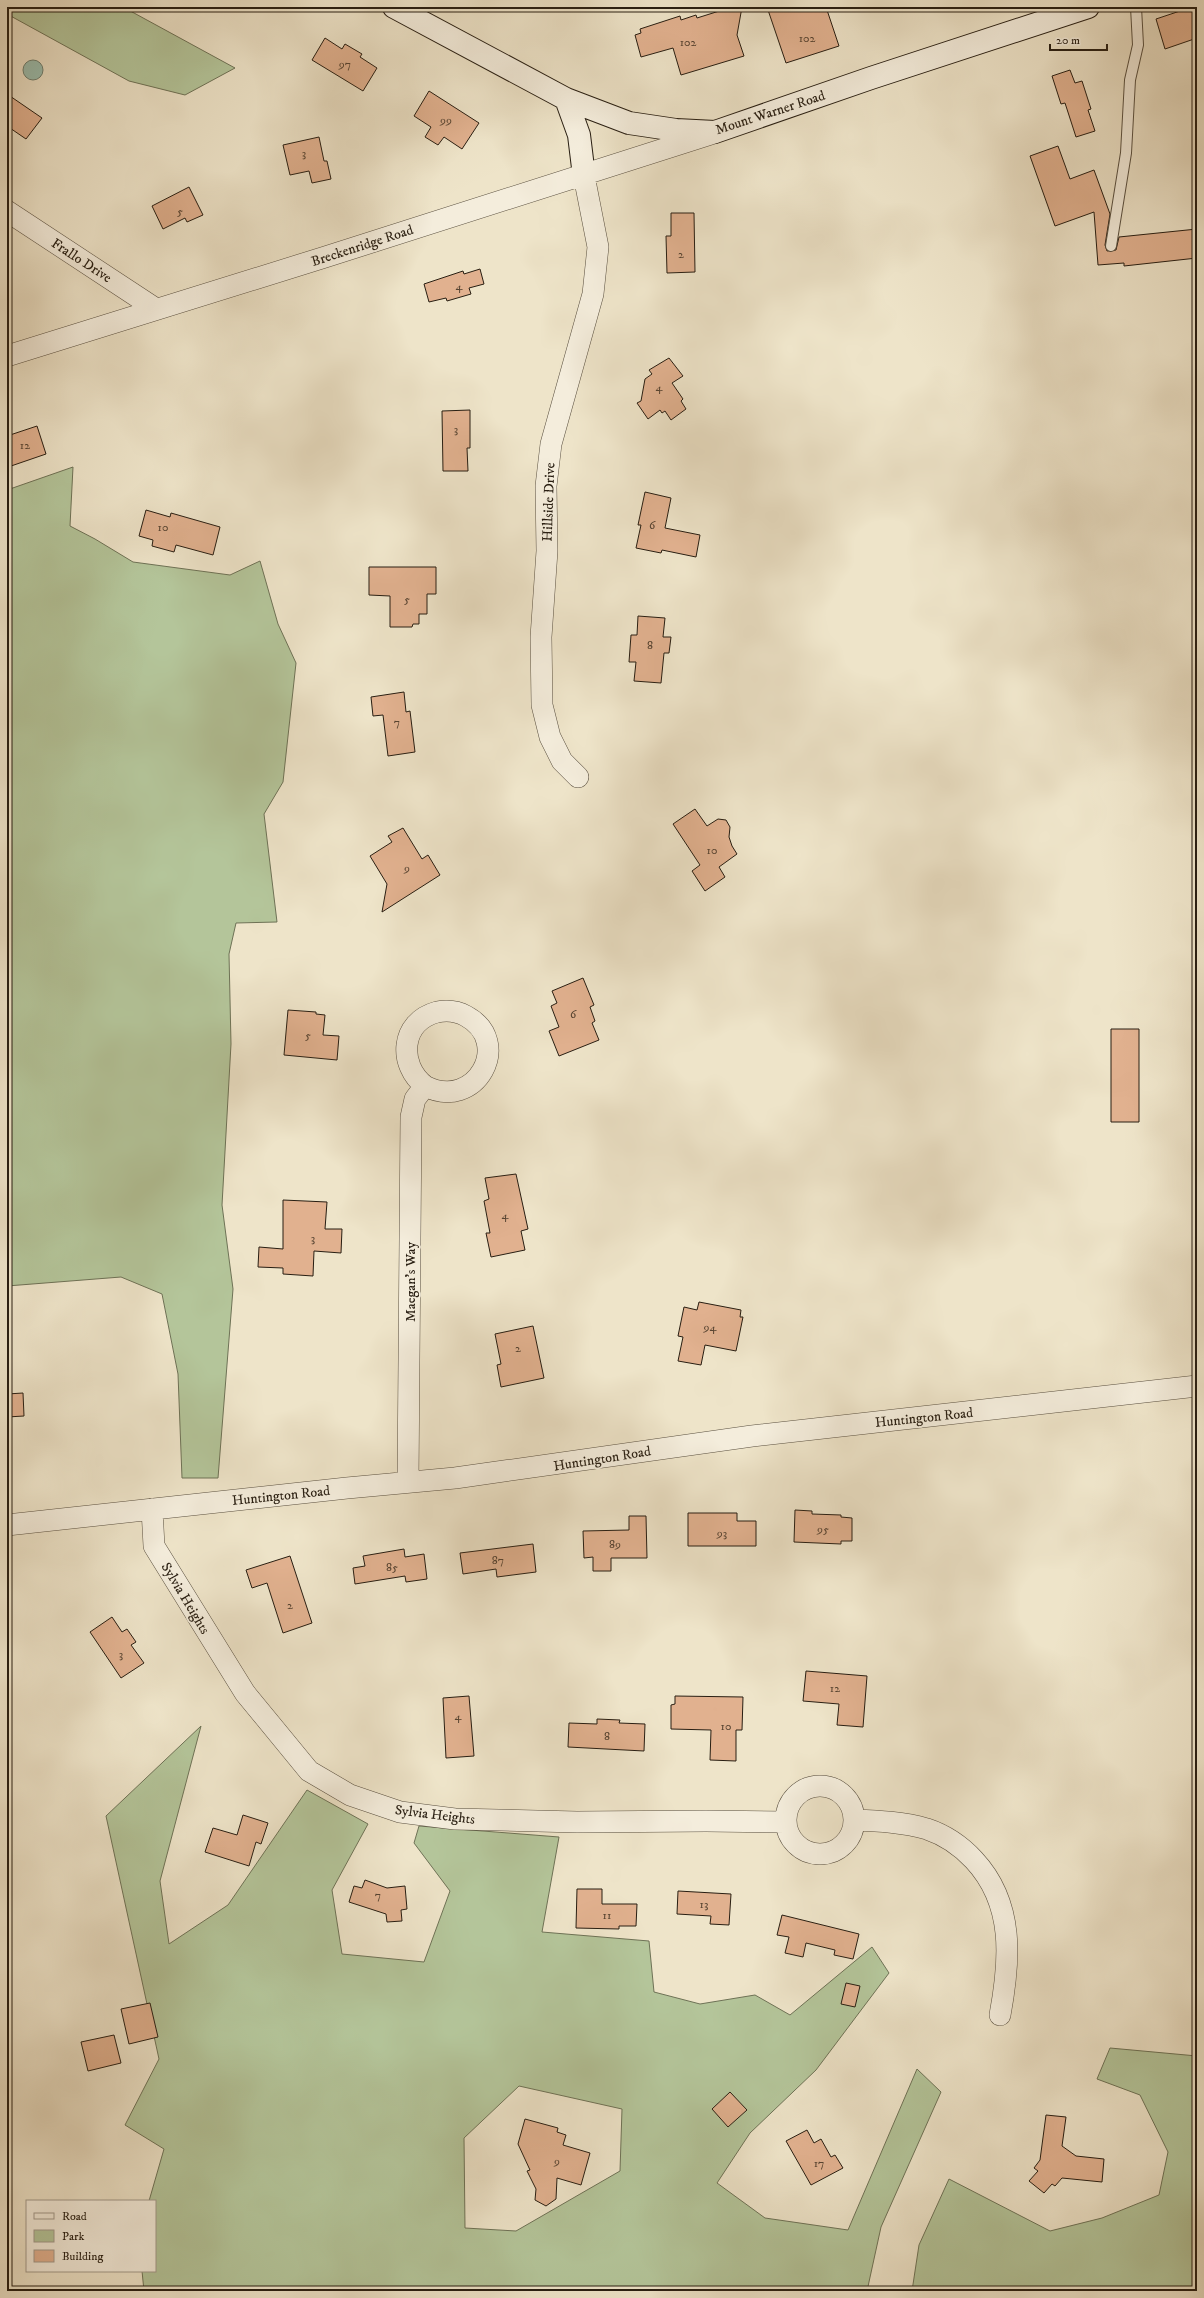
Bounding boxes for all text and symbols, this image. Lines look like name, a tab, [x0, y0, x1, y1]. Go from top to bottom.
scale bar	[1050, 26, 1107, 52]
house number: 102	[799, 31, 815, 46]
text: 20 m	[1056, 33, 1080, 48]
house number: 102	[680, 35, 696, 50]
house number: 97	[338, 57, 351, 72]
street label: Mount Warner Road	[713, 87, 827, 139]
house number: 99	[439, 113, 452, 128]
house number: 3	[302, 146, 306, 161]
house number: 5	[177, 204, 183, 219]
street label: Breckenridge Road	[309, 221, 416, 271]
street label: Frallo Drive	[48, 235, 115, 287]
house number: 2	[678, 247, 684, 262]
house number: 4	[456, 279, 464, 294]
house number: 4	[656, 380, 664, 395]
house number: 3	[454, 422, 458, 437]
house number: 12	[20, 438, 30, 453]
street label: Hillside Drive	[539, 462, 559, 542]
house number: 6	[649, 518, 656, 533]
house number: 10	[158, 520, 168, 535]
house number: 5	[404, 592, 410, 607]
house number: 8	[647, 638, 653, 653]
house number: 7	[394, 715, 400, 730]
house number: 10	[707, 843, 717, 858]
house number: 9	[403, 861, 410, 876]
house number: 6	[570, 1007, 577, 1022]
house number: 5	[305, 1028, 311, 1043]
house number: 4	[502, 1208, 510, 1223]
house number: 3	[311, 1231, 315, 1246]
street label: Maegan's Way	[402, 1242, 420, 1322]
house number: 94	[703, 1320, 718, 1335]
house number: 2	[515, 1341, 521, 1356]
street label: Huntington Road	[874, 1404, 974, 1432]
street label: Huntington Road	[552, 1442, 652, 1476]
street label: Huntington Road	[231, 1482, 331, 1510]
house number: 95	[816, 1522, 829, 1537]
house number: 93	[716, 1526, 727, 1541]
house number: 89	[609, 1537, 621, 1552]
house number: 87	[492, 1553, 504, 1568]
street label: Sylvia Heights	[157, 1559, 214, 1638]
house number: 85	[386, 1560, 398, 1575]
house number: 2	[287, 1598, 293, 1613]
house number: 3	[119, 1647, 123, 1662]
house number: 12	[830, 1681, 840, 1696]
house number: 4	[455, 1709, 463, 1724]
house number: 10	[721, 1719, 731, 1734]
house number: 8	[604, 1729, 610, 1744]
street label: Sylvia Heights	[394, 1801, 476, 1829]
house number: 7	[375, 1888, 381, 1903]
house number: 13	[700, 1897, 708, 1912]
house number: 11	[603, 1908, 611, 1923]
house number: 9	[553, 2154, 560, 2169]
house number: 17	[814, 2156, 824, 2171]
legend	[26, 2200, 156, 2272]
text: Road	[62, 2209, 87, 2224]
text: Park	[62, 2229, 84, 2244]
text: Building	[62, 2249, 103, 2264]

